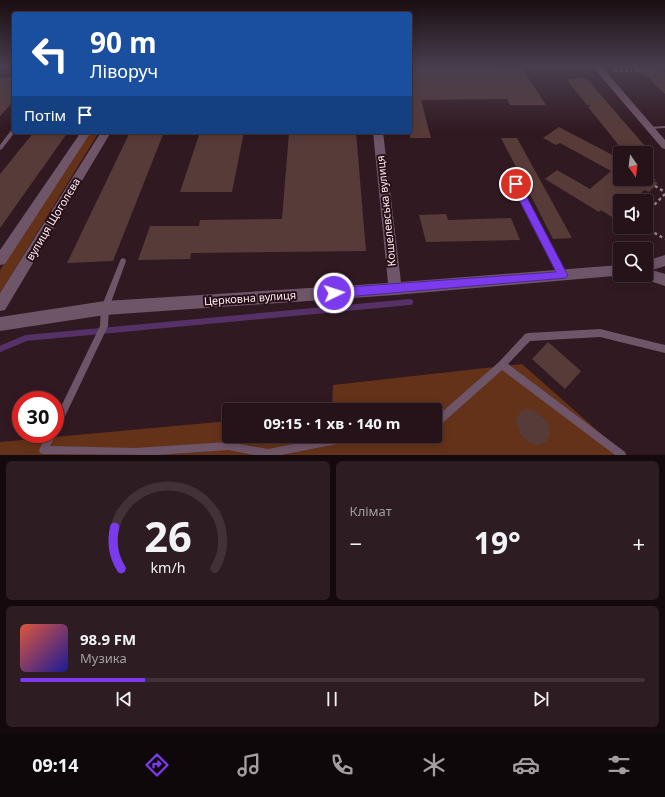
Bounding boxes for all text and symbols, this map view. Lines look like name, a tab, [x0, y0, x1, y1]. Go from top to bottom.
text: 90 m	[90, 23, 157, 61]
icon: left	[24, 28, 76, 80]
text: Ліворуч	[90, 59, 158, 83]
icon: arrive	[74, 104, 96, 126]
text: Потім	[24, 105, 66, 125]
north arrow	[613, 146, 653, 186]
map controls	[613, 146, 653, 282]
street label: Кошелевська вулиця	[372, 155, 399, 267]
pin	[499, 167, 533, 201]
icon: arrive	[505, 173, 527, 195]
street label: вулиця Щоголєва	[22, 175, 83, 263]
button: sound	[613, 194, 653, 234]
button: search	[613, 242, 653, 282]
position arrow	[313, 272, 355, 314]
street label: Церковна вулиця	[203, 287, 297, 308]
speed limit sign: 30	[12, 391, 64, 443]
text: 09:15 · 1 хв · 140 m	[264, 413, 400, 433]
text: Клімат	[350, 502, 392, 520]
text: 26	[144, 507, 192, 563]
text: 19°	[474, 522, 521, 563]
text: −	[350, 528, 362, 558]
text: +	[632, 528, 645, 558]
text: km/h	[150, 557, 185, 576]
text: 98.9 FM	[80, 629, 136, 649]
text: Музика	[80, 649, 127, 667]
icon: previous	[113, 688, 135, 710]
icon: pause	[321, 688, 343, 710]
icon: next	[530, 688, 552, 710]
icon: directions	[143, 751, 171, 779]
icon: music	[235, 751, 263, 779]
icon: phone	[328, 751, 356, 779]
icon: climate	[420, 751, 448, 779]
icon: car	[512, 751, 540, 779]
icon: filters	[605, 751, 633, 779]
text: 09:14	[32, 753, 78, 777]

